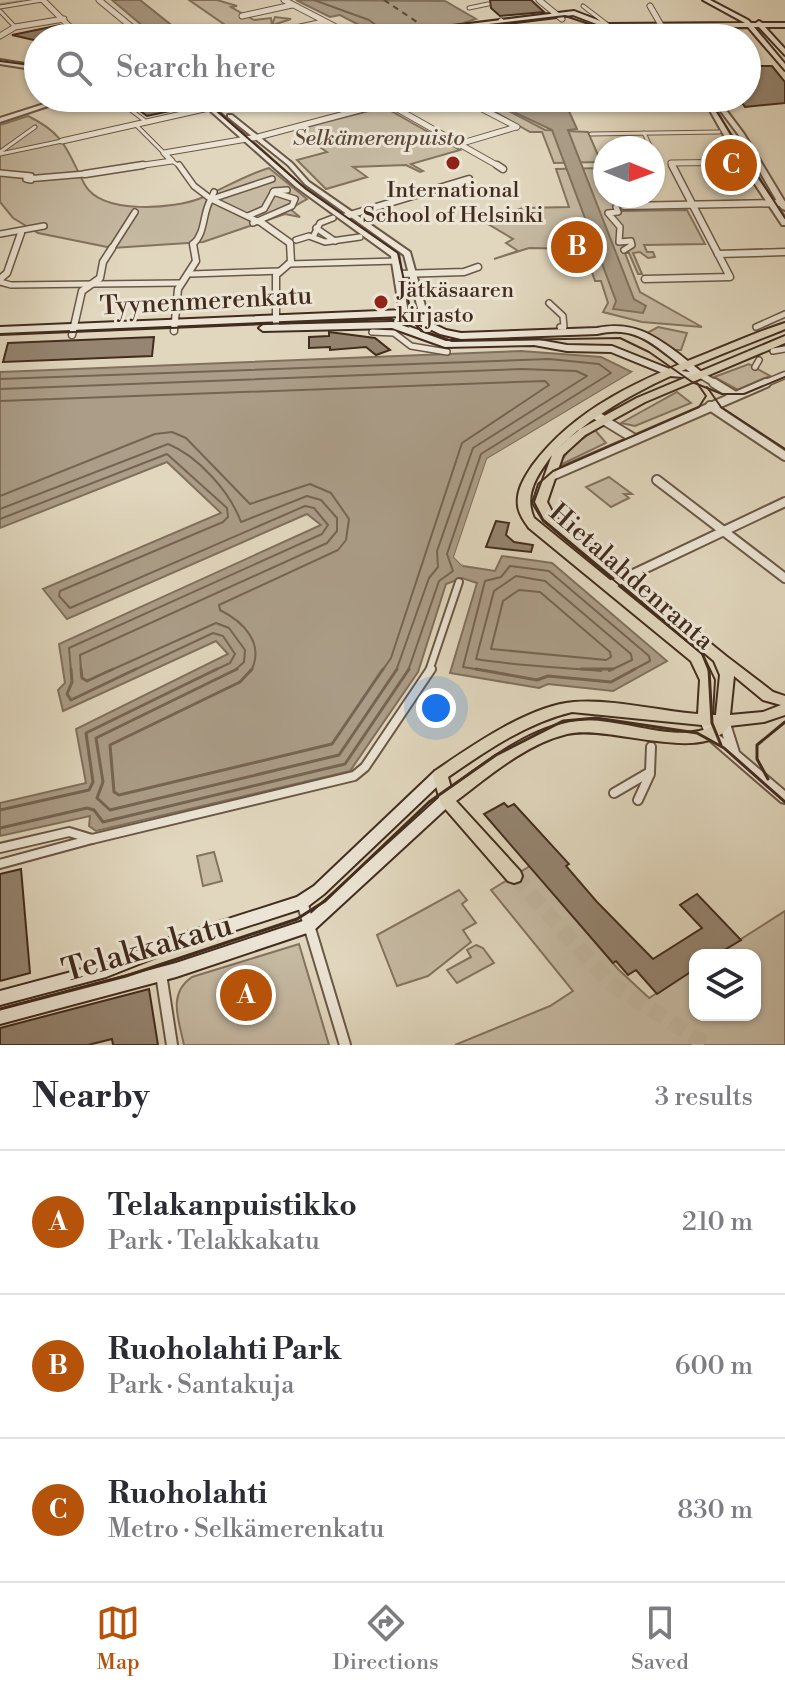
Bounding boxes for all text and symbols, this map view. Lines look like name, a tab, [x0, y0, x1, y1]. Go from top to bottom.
search box	[24, 24, 761, 112]
icon: search	[52, 46, 96, 90]
text: Search here	[116, 49, 276, 87]
park label: Selkämerenpuisto	[293, 125, 465, 152]
pin: C	[705, 135, 757, 195]
north arrow	[593, 136, 665, 208]
marker: International School of Helsinki	[444, 154, 462, 172]
place label: International School of Helsinki	[363, 177, 543, 229]
pin: B	[551, 217, 603, 277]
place label: Jätkäsaaren kirjasto	[396, 277, 514, 329]
street label: Tyynenmerenkatu	[99, 279, 313, 323]
marker: Jätkäsaaren kirjasto	[372, 293, 390, 311]
street label: Hietalahdenranta	[542, 497, 721, 657]
your location	[416, 688, 456, 728]
street label: Telakkakatu	[57, 905, 237, 991]
map controls	[689, 949, 761, 1021]
button: layers	[689, 949, 761, 1021]
pin: A	[220, 965, 272, 1025]
text: Nearby	[32, 1076, 150, 1118]
text: 3 results	[655, 1081, 753, 1113]
text: Telakanpuistikko	[108, 1187, 357, 1225]
text: A	[49, 1206, 67, 1238]
text: 210 m	[682, 1206, 753, 1238]
text: Park · Telakkakatu	[108, 1225, 320, 1257]
text: Ruoholahti Park	[108, 1331, 341, 1369]
text: B	[48, 1350, 68, 1382]
text: 600 m	[675, 1350, 753, 1382]
text: Park · Santakuja	[108, 1369, 294, 1401]
text: Ruoholahti	[108, 1475, 267, 1513]
text: C	[49, 1494, 67, 1526]
text: 830 m	[677, 1494, 753, 1526]
text: Metro · Selkämerenkatu	[108, 1513, 384, 1545]
tab: Map	[96, 1601, 140, 1676]
tab: Directions	[333, 1601, 439, 1676]
tab: Saved	[631, 1601, 689, 1676]

